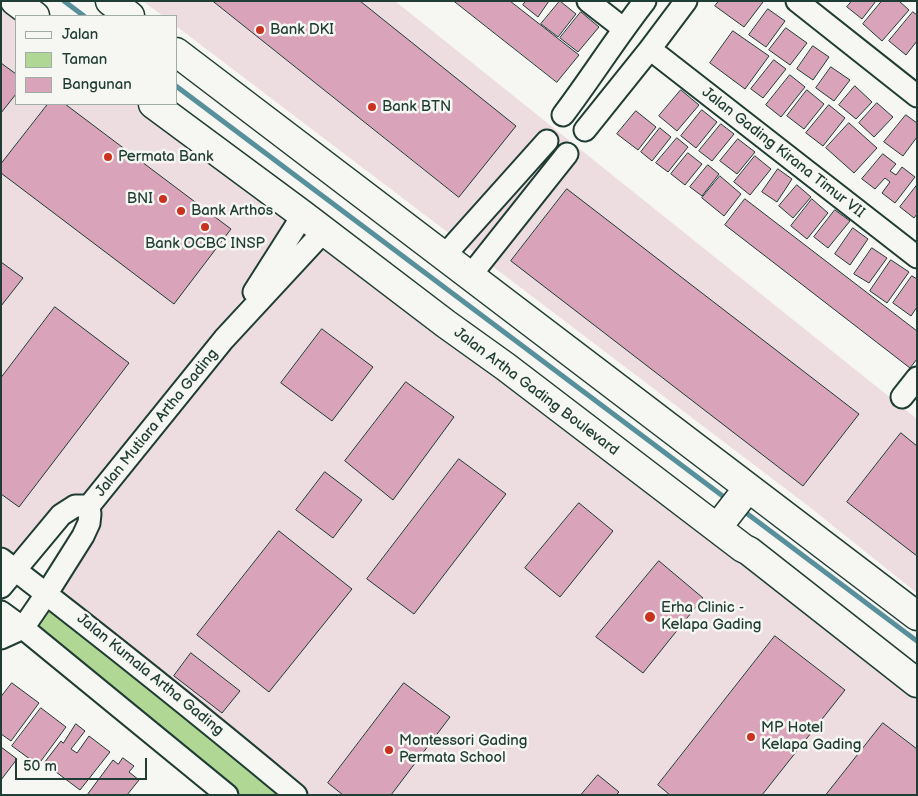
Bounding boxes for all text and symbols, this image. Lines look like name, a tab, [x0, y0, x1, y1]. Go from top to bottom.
legend	[15, 15, 178, 105]
place label: Bank DKI	[270, 21, 334, 39]
marker: Bank DKI	[254, 24, 266, 36]
text: Jalan	[62, 25, 98, 44]
text: Taman	[62, 50, 107, 69]
text: Bangunan	[62, 75, 132, 94]
street label: Jalan Gading Kirana Timur VII	[698, 84, 868, 222]
place label: Bank BTN	[382, 98, 451, 116]
marker: Bank BTN	[366, 101, 378, 113]
place label: Permata Bank	[118, 148, 213, 166]
marker: Permata Bank	[102, 151, 114, 163]
place label: BNI	[127, 190, 153, 208]
marker: BNI	[157, 193, 169, 205]
place label: Bank Arthos	[191, 202, 273, 220]
marker: Bank Arthos	[175, 205, 187, 217]
marker: Bank OCBC INSP	[199, 221, 211, 233]
place label: Bank OCBC INSP	[145, 235, 265, 253]
street label: Jalan Artha Gading Boulevard	[450, 324, 622, 460]
street label: Jalan Mutiara Artha Gading	[92, 345, 222, 501]
place label: Erha Clinic - Kelapa Gading	[661, 599, 761, 634]
street label: Jalan Kumala Artha Gading	[73, 610, 227, 740]
marker: Erha Clinic - Kelapa Gading	[643, 610, 657, 624]
place label: MP Hotel Kelapa Gading	[761, 719, 861, 754]
marker: MP Hotel Kelapa Gading	[745, 731, 757, 743]
place label: Montessori Gading Permata School	[399, 732, 527, 767]
marker: Montessori Gading Permata School	[383, 744, 395, 756]
scale bar	[18, 748, 150, 780]
text: 50 m	[23, 757, 57, 776]

